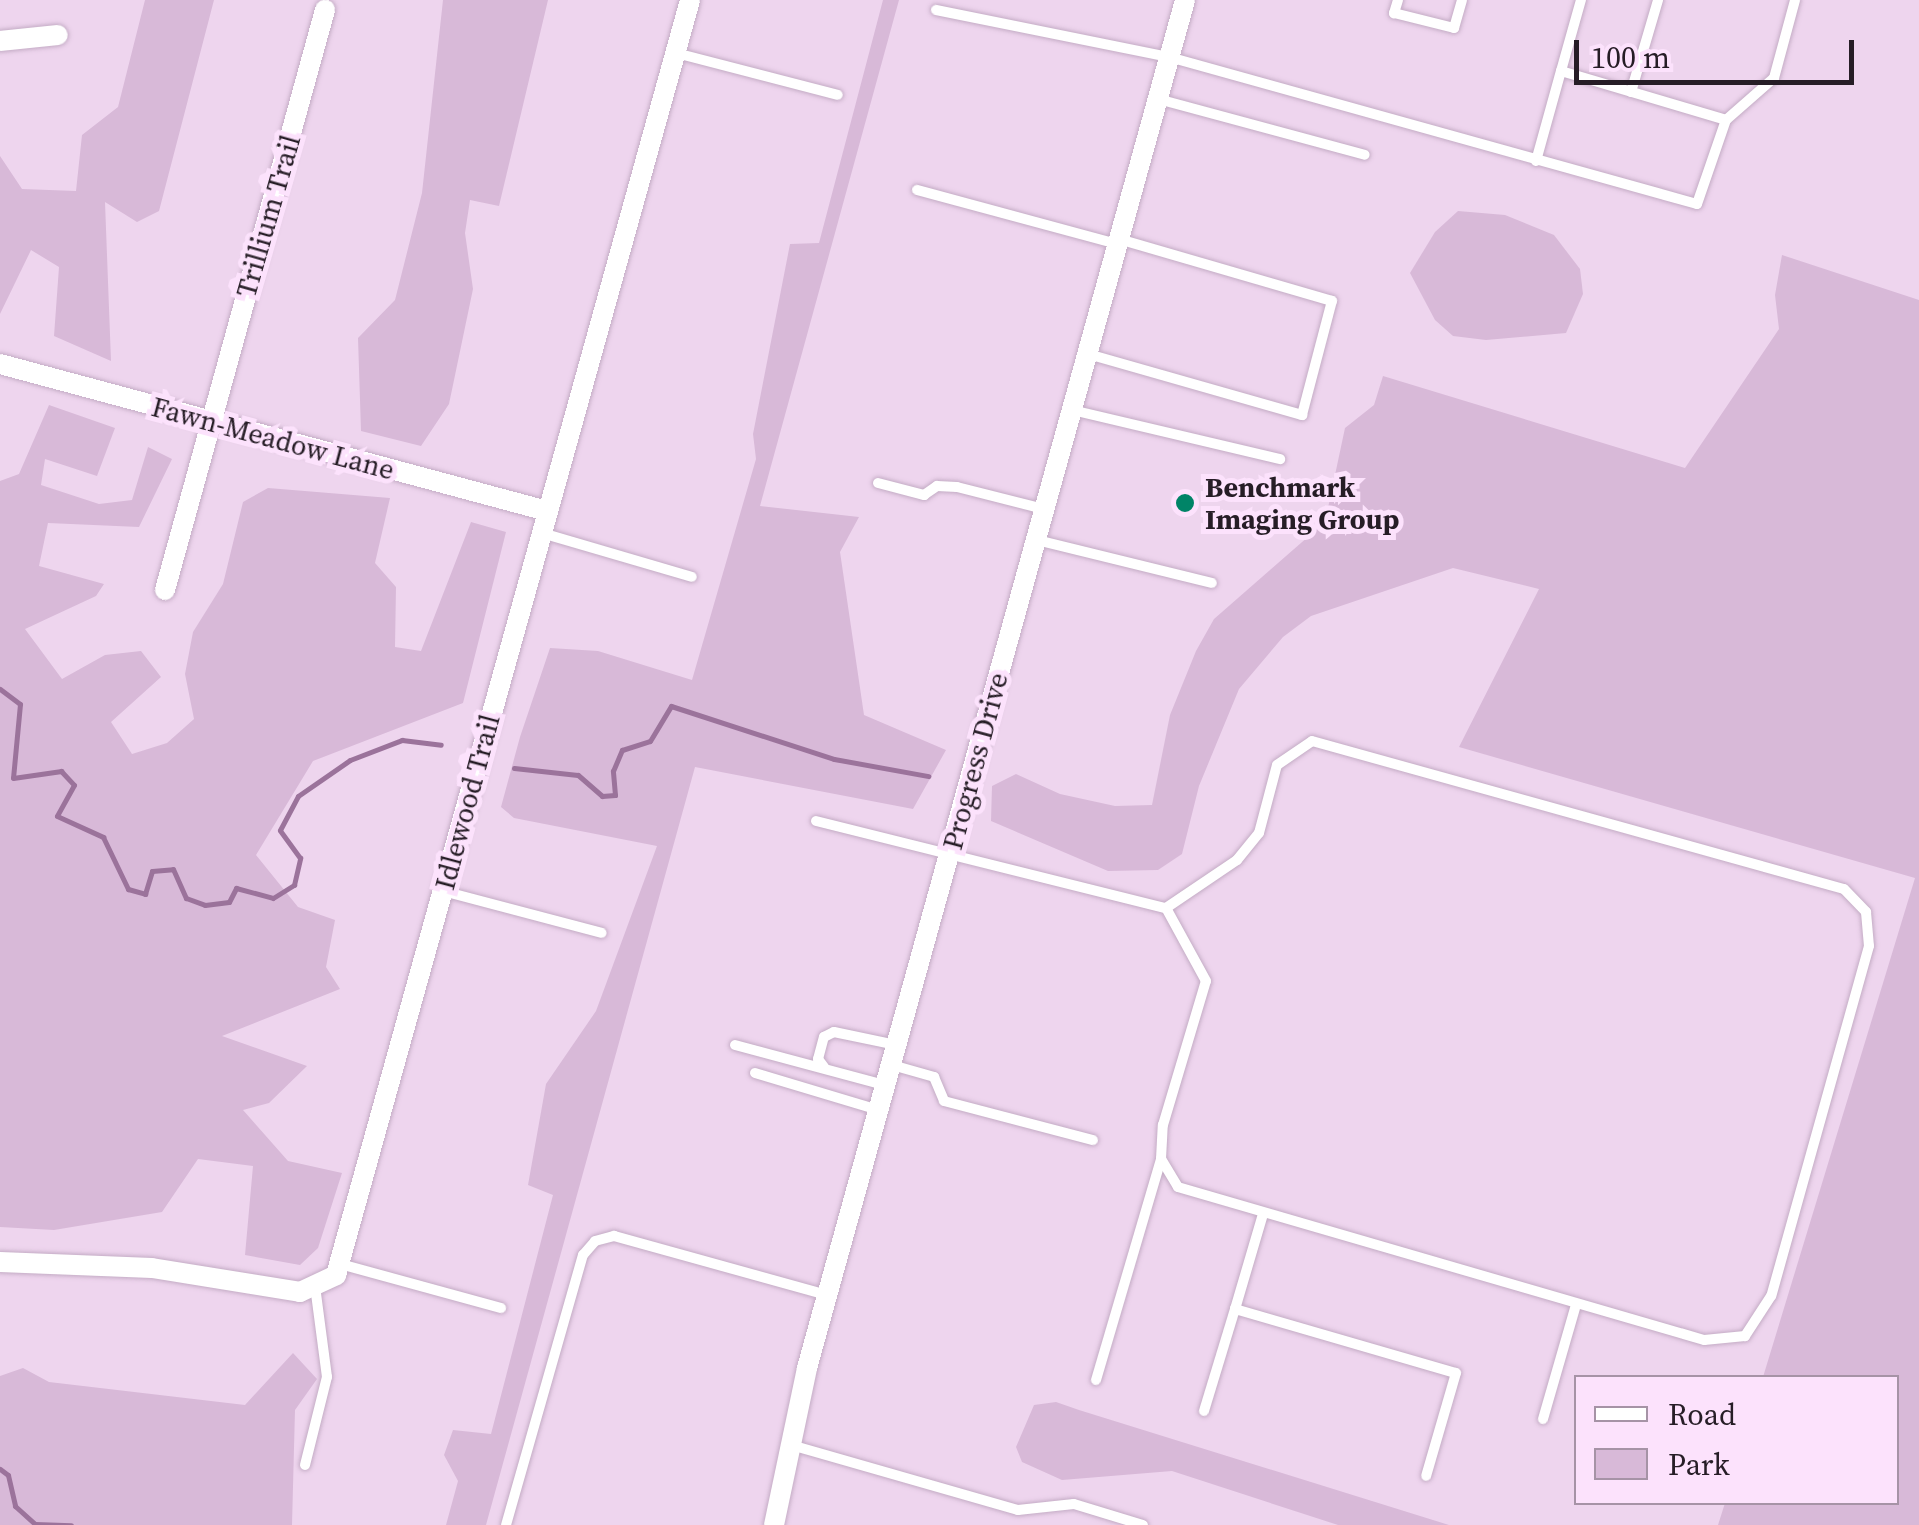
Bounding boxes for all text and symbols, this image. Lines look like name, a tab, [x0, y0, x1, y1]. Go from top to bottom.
scale bar	[1579, 20, 1859, 82]
text: 100 m	[1591, 37, 1670, 78]
street label: Trillium Trail	[229, 131, 307, 301]
street label: Fawn-Meadow Lane	[148, 389, 398, 487]
place label: Benchmark Imaging Group	[1205, 470, 1399, 536]
marker: Benchmark Imaging Group	[1174, 492, 1196, 514]
street label: Progress Drive	[935, 669, 1015, 853]
street label: Idlewood Trail	[427, 710, 507, 894]
legend	[1574, 1375, 1899, 1505]
text: Road	[1668, 1394, 1736, 1435]
text: Park	[1668, 1444, 1730, 1485]

